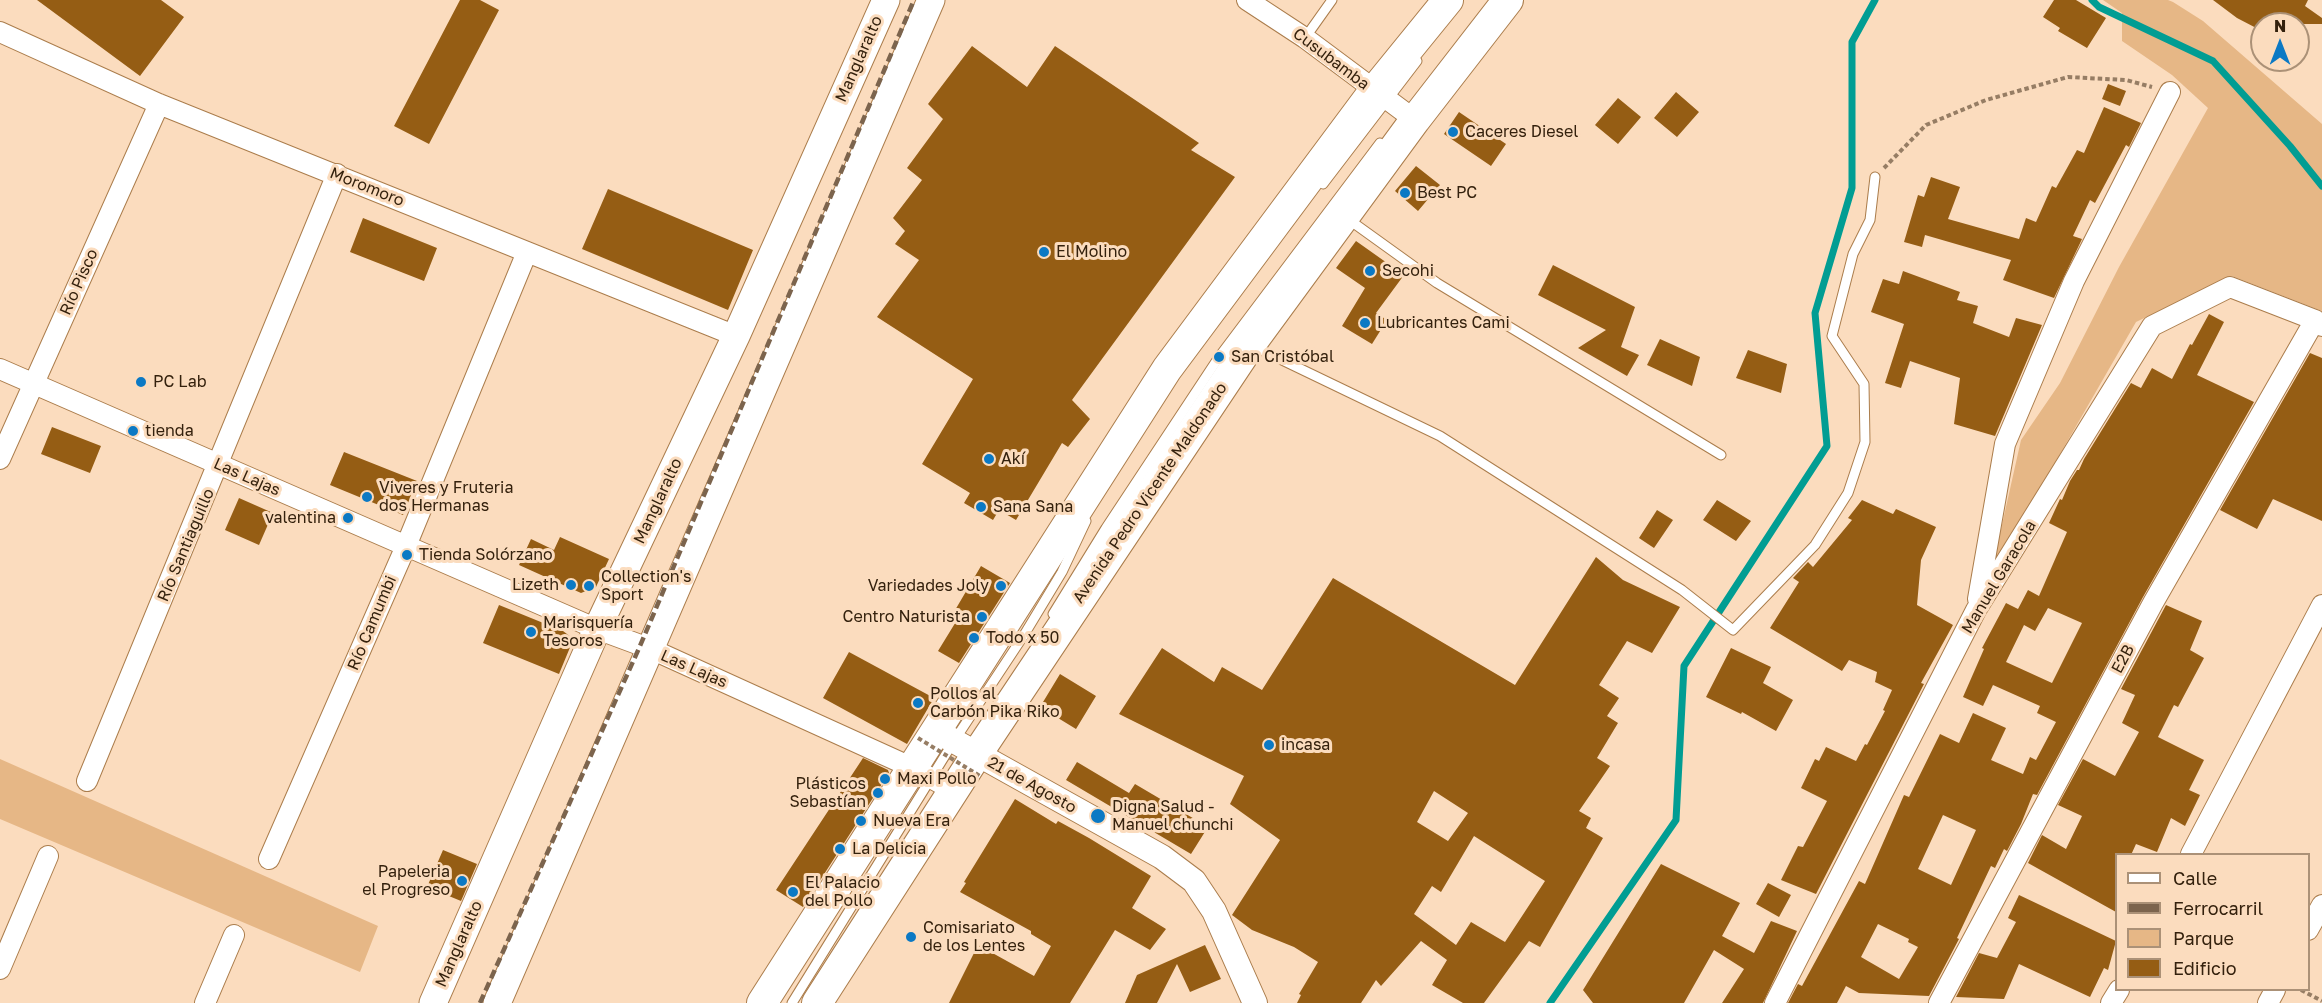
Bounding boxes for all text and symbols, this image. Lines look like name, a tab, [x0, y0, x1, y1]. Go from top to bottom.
north arrow	[2250, 12, 2310, 72]
street label: Manglaralto	[831, 13, 887, 105]
text: N	[2274, 16, 2286, 36]
street label: Cusubamba	[1289, 24, 1373, 94]
place label: Caceres Diesel	[1465, 122, 1578, 142]
marker: Caceres Diesel	[1446, 125, 1460, 139]
street label: Moromoro	[327, 163, 407, 211]
place label: Best PC	[1417, 183, 1477, 203]
marker: Best PC	[1398, 186, 1412, 200]
place label: El Molino	[1056, 242, 1127, 262]
marker: El Molino	[1037, 245, 1051, 259]
street label: Río Pisco	[56, 246, 102, 318]
place label: Secohi	[1382, 261, 1434, 281]
marker: Secohi	[1363, 264, 1377, 278]
place label: Lubricantes Cami	[1377, 313, 1510, 333]
marker: Lubricantes Cami	[1358, 316, 1372, 330]
place label: San Cristóbal	[1231, 347, 1334, 367]
marker: San Cristóbal	[1212, 350, 1226, 364]
place label: PC Lab	[153, 372, 207, 392]
marker: PC Lab	[134, 375, 148, 389]
street label: Avenida Pedro Vicente Maldonado	[1069, 379, 1231, 607]
place label: tienda	[145, 421, 194, 441]
marker: tienda	[126, 424, 140, 438]
place label: Akí	[1001, 449, 1025, 469]
marker: Akí	[982, 452, 996, 466]
street label: Las Lajas	[211, 454, 283, 500]
street label: Manglaralto	[630, 455, 686, 547]
place label: Viveres y Fruteria dos Hermanas	[379, 478, 513, 516]
street label: Río Santiaguillo	[154, 486, 218, 604]
marker: Viveres y Fruteria dos Hermanas	[360, 490, 374, 504]
place label: Sana Sana	[993, 497, 1073, 517]
marker: Sana Sana	[974, 500, 988, 514]
place label: valentina	[265, 508, 336, 528]
marker: valentina	[341, 511, 355, 525]
street label: Manuel Garacola	[1958, 517, 2040, 637]
place label: Tienda Solórzano	[419, 545, 553, 565]
marker: Tienda Solórzano	[400, 548, 414, 562]
place label: Collection's Sport	[601, 567, 692, 605]
street label: Río Camumbi	[343, 573, 401, 673]
place label: Lizeth	[512, 575, 559, 595]
place label: Variedades Joly	[868, 576, 989, 596]
marker: Lizeth	[564, 578, 578, 592]
marker: Collection's Sport	[582, 579, 596, 593]
marker: Variedades Joly	[994, 579, 1008, 593]
place label: Centro Naturista	[843, 607, 970, 627]
marker: Centro Naturista	[975, 610, 989, 624]
place label: Marisquería Tesoros	[543, 613, 633, 651]
marker: Marisquería Tesoros	[524, 625, 538, 639]
place label: Todo x 50	[986, 628, 1060, 648]
marker: Todo x 50	[967, 631, 981, 645]
street label: E2B	[2108, 641, 2138, 677]
street label: Las Lajas	[658, 646, 730, 692]
place label: Pollos al Carbón Pika Riko	[930, 684, 1060, 722]
marker: Pollos al Carbón Pika Riko	[911, 696, 925, 710]
place label: incasa	[1281, 735, 1330, 755]
marker: incasa	[1262, 738, 1276, 752]
street label: 21 de Agosto	[984, 753, 1080, 817]
place label: Maxi Pollo	[897, 769, 976, 789]
marker: Maxi Pollo	[878, 772, 892, 786]
place label: Plásticos Sebastían	[790, 774, 866, 812]
marker: Plásticos Sebastían	[871, 786, 885, 800]
place label: Digna Salud - Manuel chunchi	[1112, 797, 1234, 835]
marker: Digna Salud - Manuel chunchi	[1089, 807, 1107, 825]
place label: Nueva Era	[873, 811, 950, 831]
marker: Nueva Era	[854, 814, 868, 828]
place label: La Delicia	[852, 839, 926, 859]
marker: La Delicia	[833, 842, 847, 856]
legend	[2115, 853, 2310, 991]
place label: Papeleria el Progreso	[362, 862, 450, 900]
text: Calle	[2173, 867, 2217, 889]
place label: El Palacio del Pollo	[805, 873, 880, 911]
marker: Papeleria el Progreso	[455, 874, 469, 888]
marker: El Palacio del Pollo	[786, 885, 800, 899]
text: Ferrocarril	[2173, 897, 2263, 919]
street label: Manglaralto	[431, 898, 487, 990]
place label: Comisariato de los Lentes	[923, 918, 1025, 956]
text: Parque	[2173, 927, 2234, 949]
marker: Comisariato de los Lentes	[904, 930, 918, 944]
text: Edificio	[2173, 957, 2237, 979]

